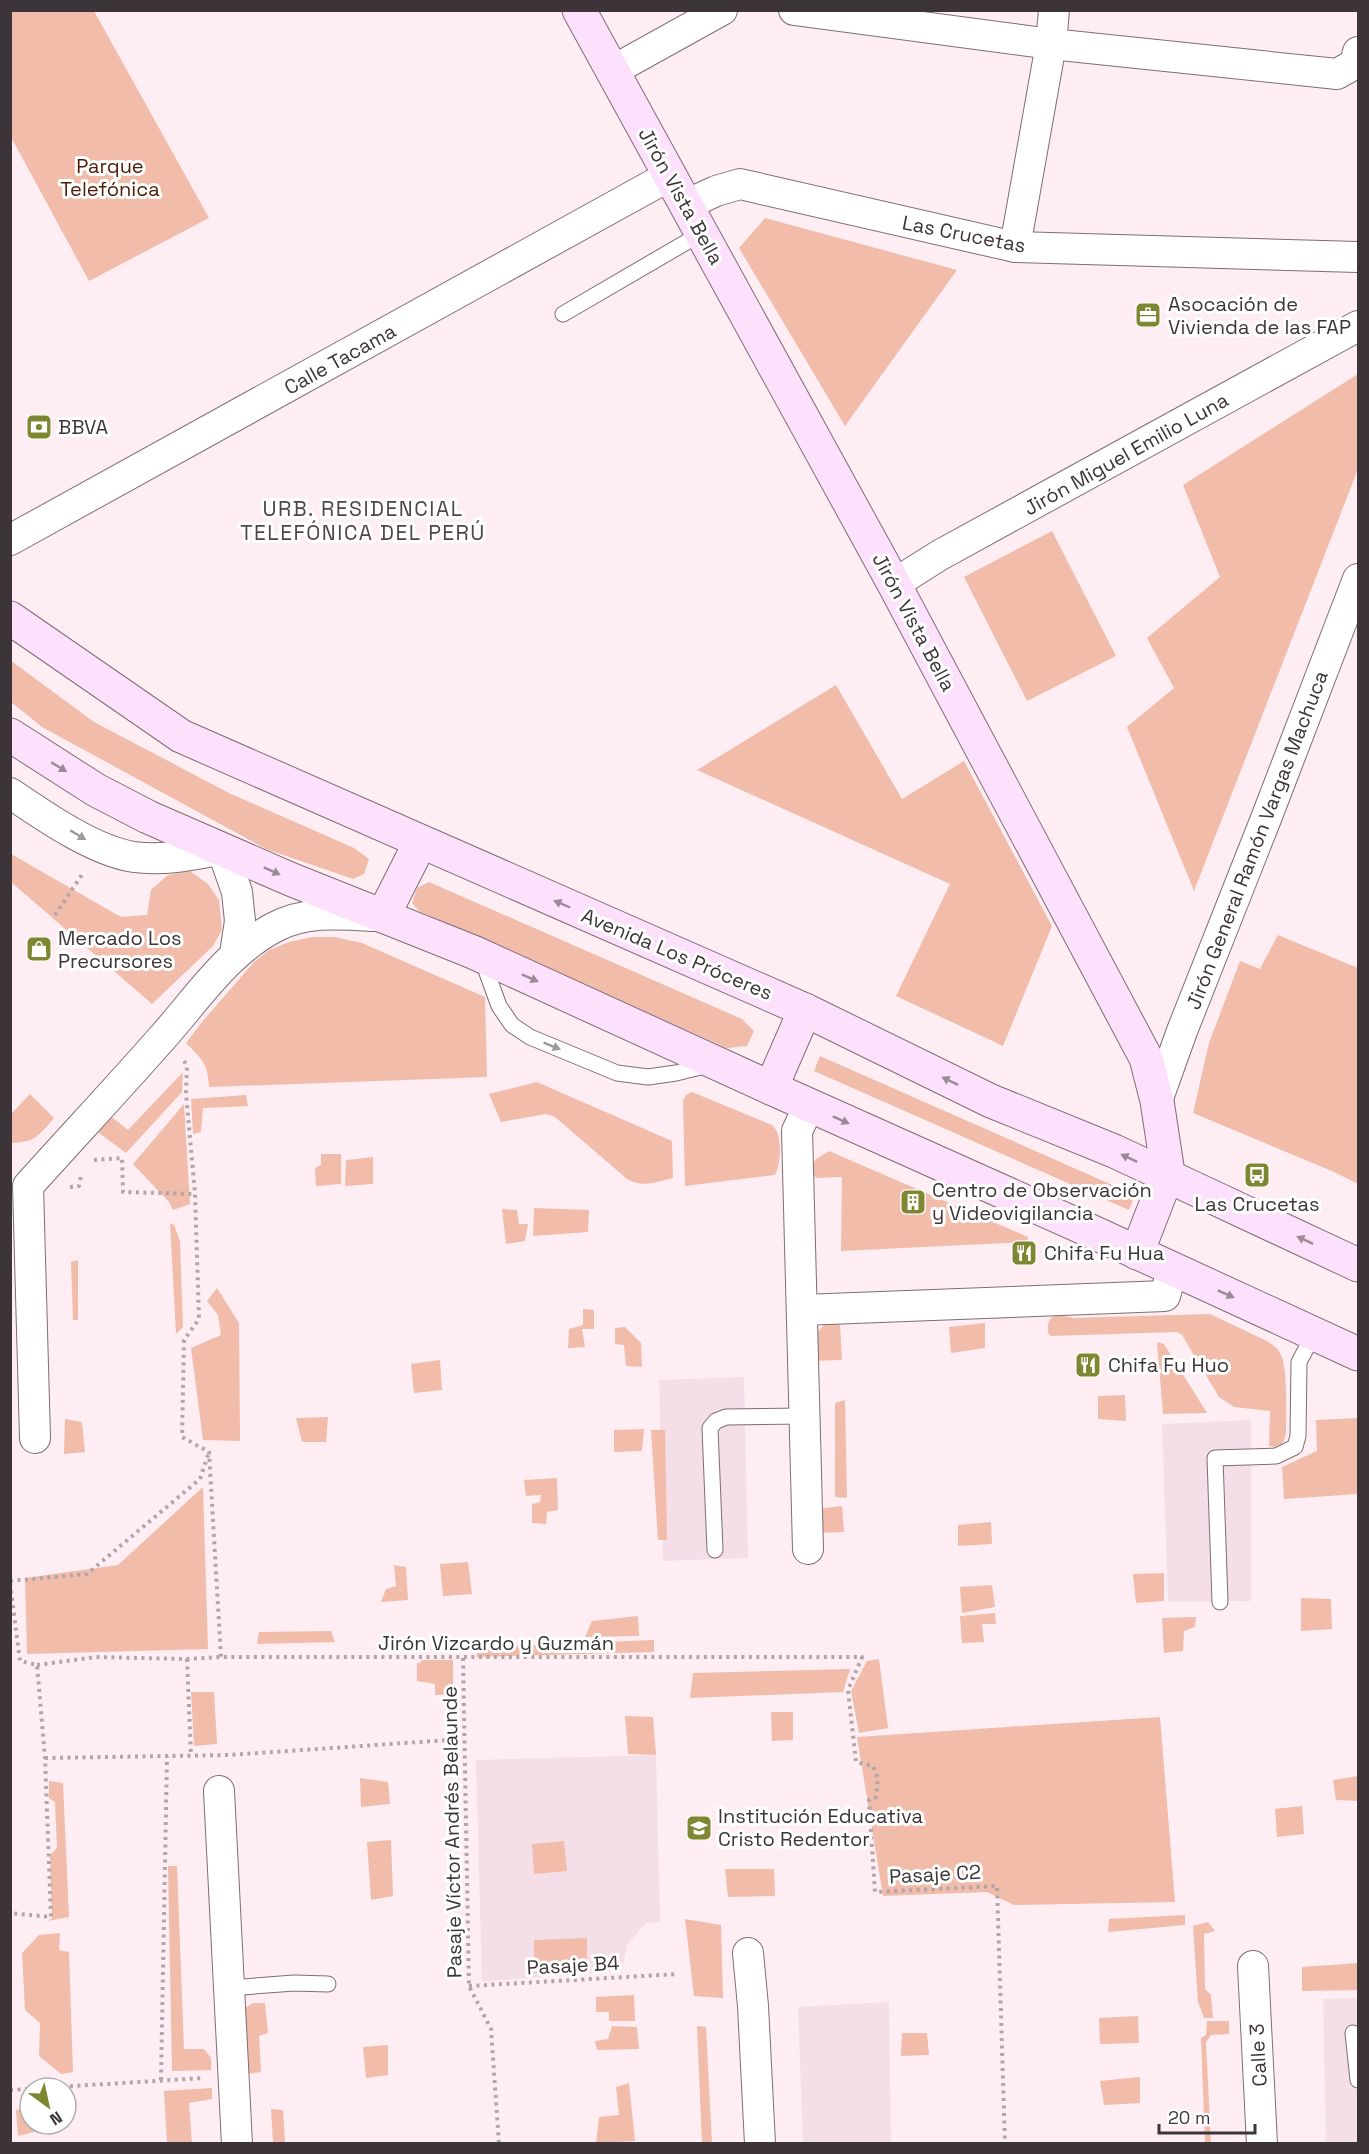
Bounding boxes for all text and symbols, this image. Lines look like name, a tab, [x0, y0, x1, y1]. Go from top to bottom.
street label: Jirón Vista Bella	[632, 123, 730, 269]
park label: Parque Telefónica	[60, 153, 160, 202]
street label: Las Crucetas	[900, 209, 1028, 259]
place label: Asocación de Vivienda de las FAP	[1168, 291, 1351, 340]
office icon: Asocación de Vivienda de las FAP	[1133, 300, 1163, 330]
street label: Calle Tacama	[279, 318, 401, 400]
street label: Jirón Miguel Emilio Luna	[1019, 387, 1233, 521]
bank icon: BBVA	[24, 412, 54, 442]
place label: BBVA	[58, 414, 108, 440]
district label: URB. RESIDENCIAL TELEFÓNICA DEL PERÚ	[240, 495, 486, 546]
street label: Jirón Vista Bella	[867, 548, 961, 696]
street label: Jirón General Ramón Vargas Machuca	[1180, 667, 1334, 1013]
one-way arrow	[51, 762, 67, 773]
one-way arrow	[70, 829, 86, 840]
one-way arrow	[263, 867, 281, 876]
one-way arrow	[553, 899, 571, 909]
street label: Avenida Los Próceres	[578, 902, 776, 1006]
place label: Mercado Los Precursores	[58, 925, 182, 974]
shop icon: Mercado Los Precursores	[24, 934, 54, 964]
one-way arrow	[521, 974, 538, 983]
one-way arrow	[543, 1042, 561, 1051]
one-way arrow	[941, 1076, 958, 1086]
one-way arrow	[832, 1116, 850, 1125]
one-way arrow	[1120, 1153, 1137, 1162]
bus stop icon: Las Crucetas	[1242, 1160, 1272, 1190]
place label: Centro de Observación y Videovigilancia	[932, 1177, 1152, 1226]
building icon: Centro de Observación y Videovigilancia	[898, 1187, 928, 1217]
place label: Las Crucetas	[1194, 1191, 1320, 1217]
one-way arrow	[1297, 1236, 1314, 1245]
restaurant icon: Chifa Fu Hua	[1009, 1238, 1039, 1268]
place label: Chifa Fu Hua	[1044, 1240, 1164, 1266]
one-way arrow	[1217, 1289, 1235, 1299]
restaurant icon: Chifa Fu Huo	[1073, 1350, 1103, 1380]
place label: Chifa Fu Huo	[1108, 1352, 1229, 1378]
street label: Jirón Vizcardo y Guzmán	[378, 1630, 614, 1656]
street label: Pasaje Víctor Andrés Belaunde	[436, 1686, 468, 1978]
place label: Institución Educativa Cristo Redentor	[718, 1803, 923, 1852]
school or university icon: Institución Educativa Cristo Redentor	[684, 1813, 714, 1843]
street label: Pasaje C2	[888, 1859, 982, 1889]
street label: Pasaje B4	[526, 1950, 620, 1980]
street label: Calle 3	[1243, 2023, 1273, 2087]
north arrow	[18, 2076, 78, 2136]
scale bar	[1159, 2097, 1255, 2135]
text: N	[46, 2106, 66, 2130]
text: 20 m	[1168, 2106, 1211, 2129]

